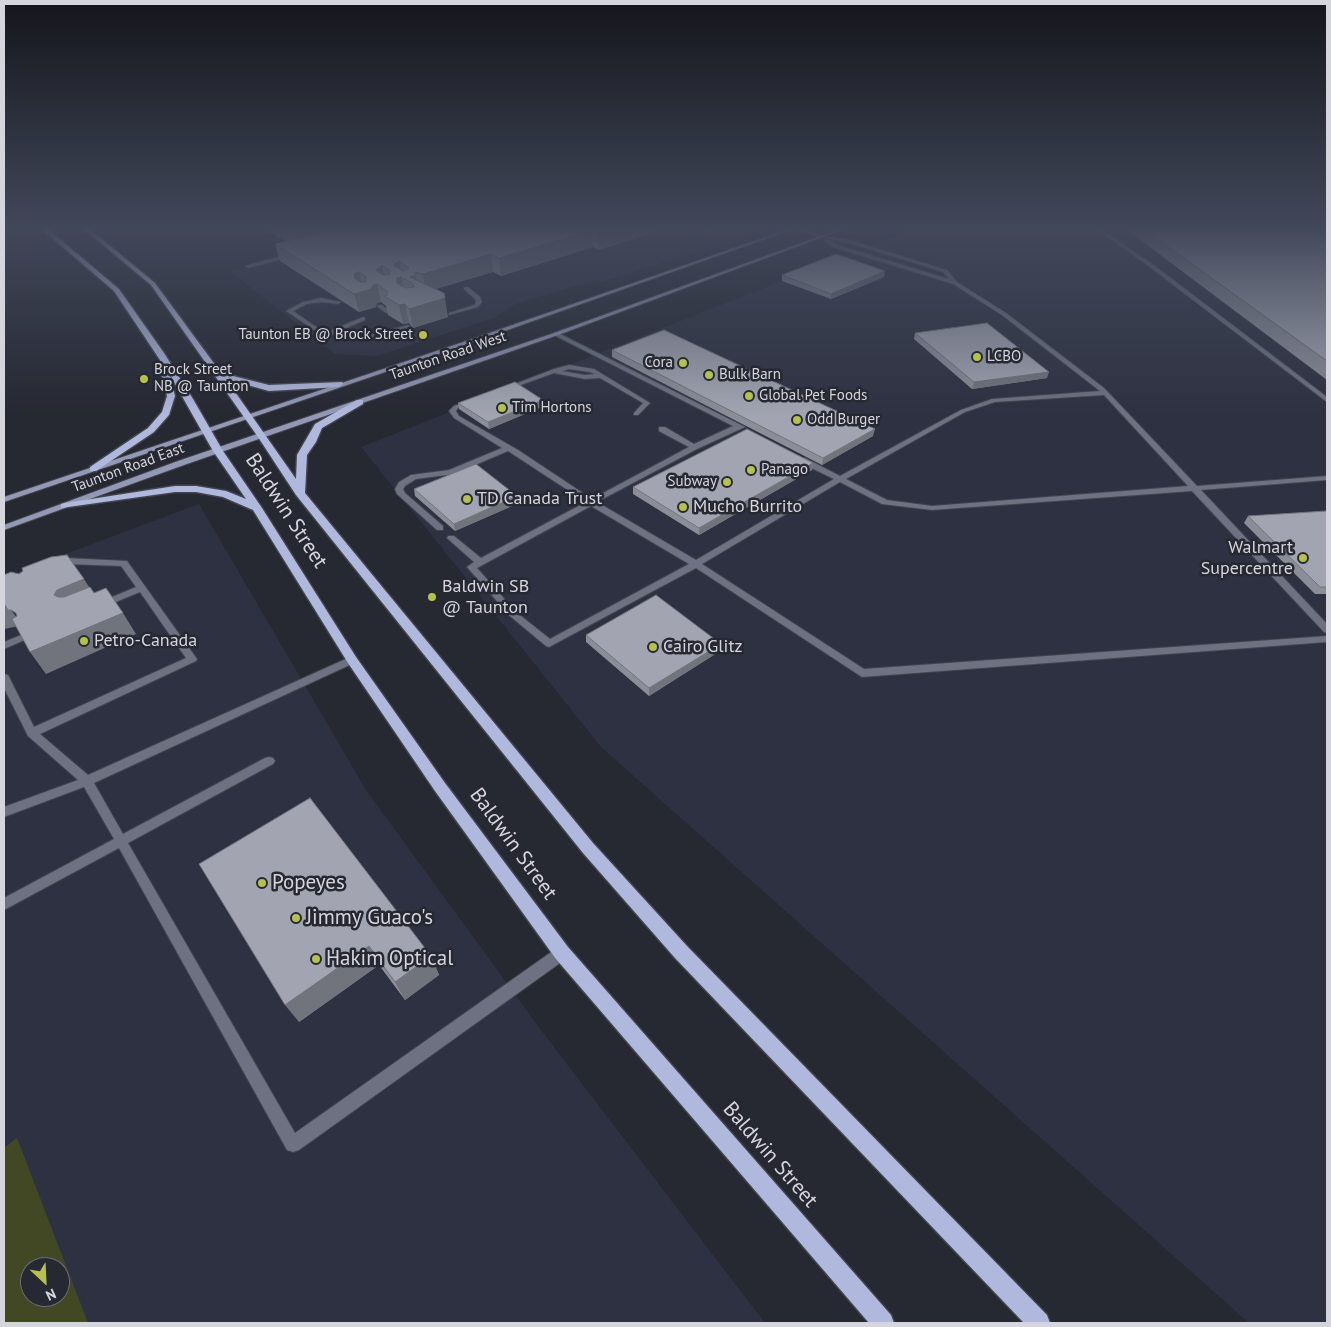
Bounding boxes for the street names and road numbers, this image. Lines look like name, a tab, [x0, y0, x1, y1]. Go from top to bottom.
street label: Taunton Road West	[387, 328, 509, 384]
street label: Taunton Road East	[69, 439, 187, 497]
street label: Baldwin Street	[240, 449, 332, 573]
street label: Baldwin Street	[464, 783, 562, 905]
street label: Baldwin Street	[717, 1097, 823, 1213]

